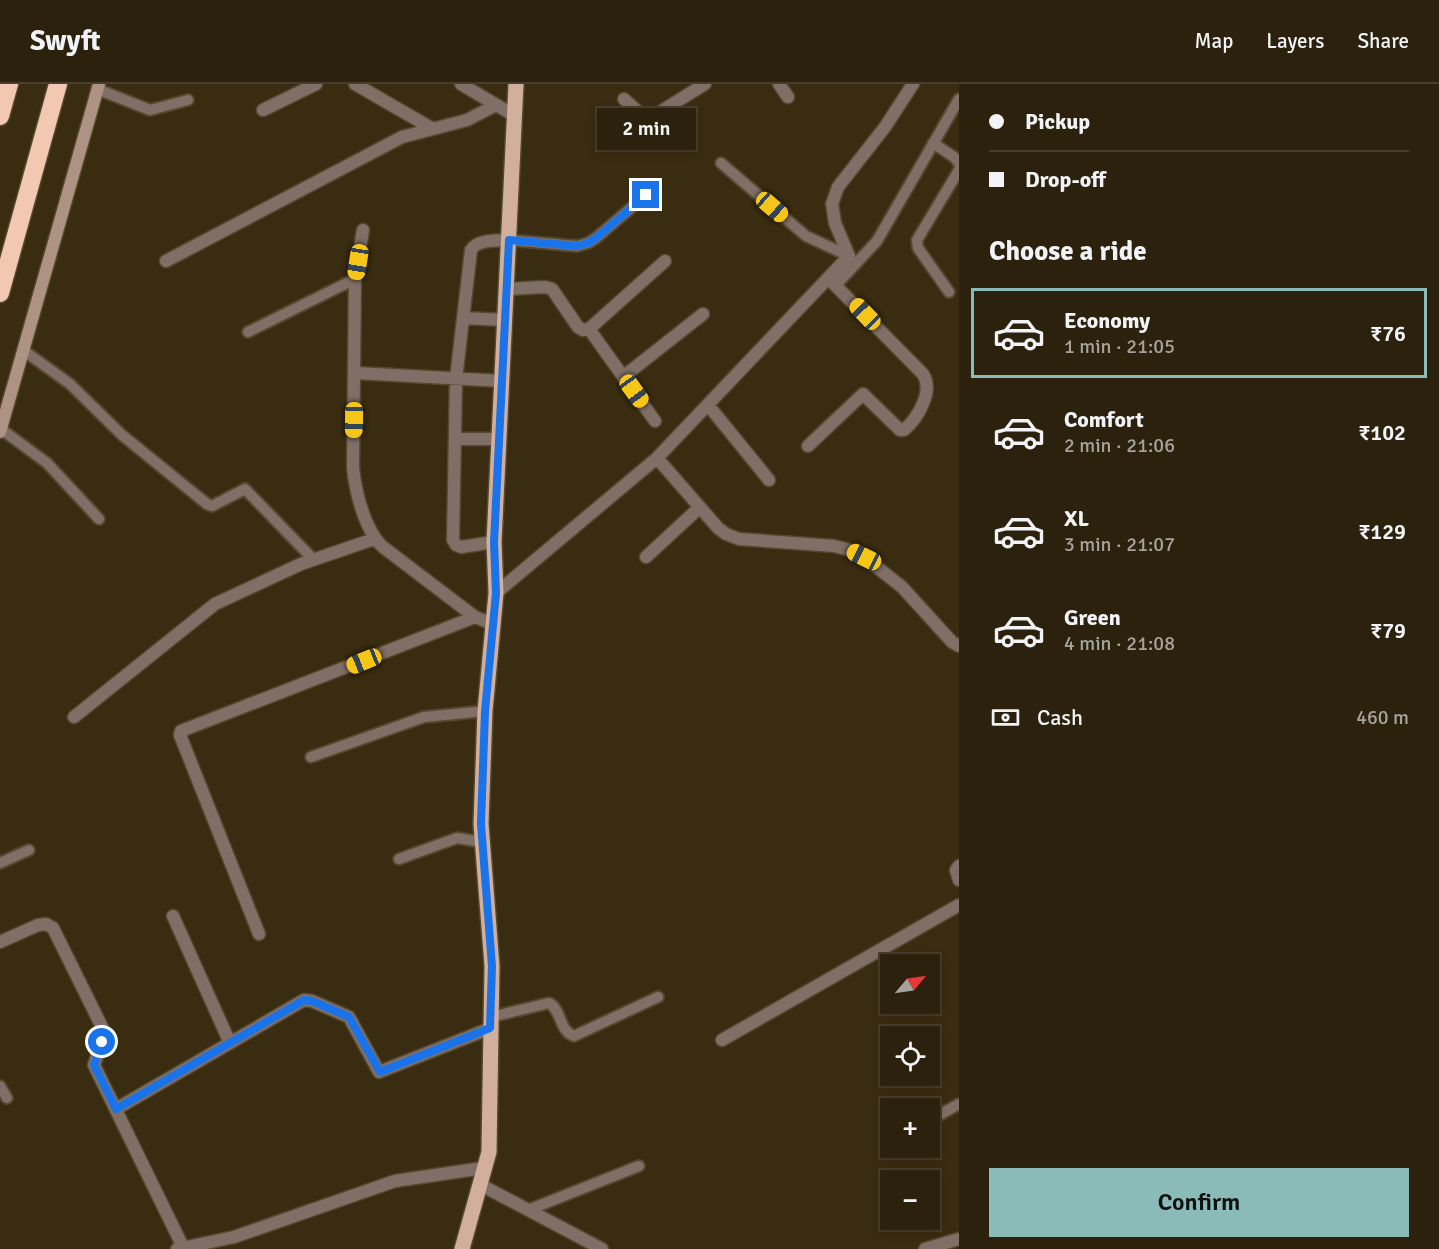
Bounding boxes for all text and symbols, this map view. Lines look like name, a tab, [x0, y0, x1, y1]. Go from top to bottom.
text: Swyft	[30, 24, 100, 58]
text: Map	[1195, 28, 1233, 54]
text: Layers	[1266, 28, 1324, 54]
text: Share	[1357, 28, 1409, 54]
callout: 2 min	[596, 108, 696, 150]
text: Pickup	[1025, 108, 1090, 135]
text: 2 min	[623, 116, 670, 141]
text: Drop-off	[1025, 166, 1106, 193]
route end	[632, 181, 659, 208]
car	[753, 188, 791, 226]
text: Choose a ride	[989, 235, 1147, 268]
car	[346, 243, 370, 281]
car	[846, 295, 884, 333]
icon: car	[992, 306, 1046, 360]
text: Economy	[1064, 307, 1150, 334]
text: ₹76	[1370, 320, 1406, 347]
text: 1 min · 21:05	[1064, 334, 1175, 359]
car	[616, 371, 652, 411]
car	[345, 402, 363, 438]
icon: car	[992, 405, 1046, 459]
text: Comfort	[1064, 406, 1144, 433]
text: ₹102	[1358, 419, 1406, 446]
text: 2 min · 21:06	[1064, 433, 1175, 458]
icon: car	[992, 504, 1046, 558]
text: XL	[1064, 505, 1089, 532]
text: ₹129	[1358, 518, 1406, 545]
text: 3 min · 21:07	[1064, 532, 1175, 557]
car	[844, 541, 884, 573]
icon: car	[992, 603, 1046, 657]
text: Green	[1064, 604, 1121, 631]
text: ₹79	[1370, 617, 1406, 644]
text: 4 min · 21:08	[1064, 631, 1175, 656]
car	[344, 646, 384, 676]
icon: cash	[989, 701, 1022, 734]
text: Cash	[1037, 704, 1083, 731]
text: 460 m	[1356, 705, 1409, 730]
north arrow	[880, 954, 940, 1014]
map controls	[880, 954, 940, 1230]
button: locate	[880, 1026, 940, 1086]
route start	[88, 1028, 115, 1055]
button: +	[880, 1098, 940, 1158]
button: Confirm	[989, 1168, 1409, 1237]
button: −	[880, 1170, 940, 1230]

